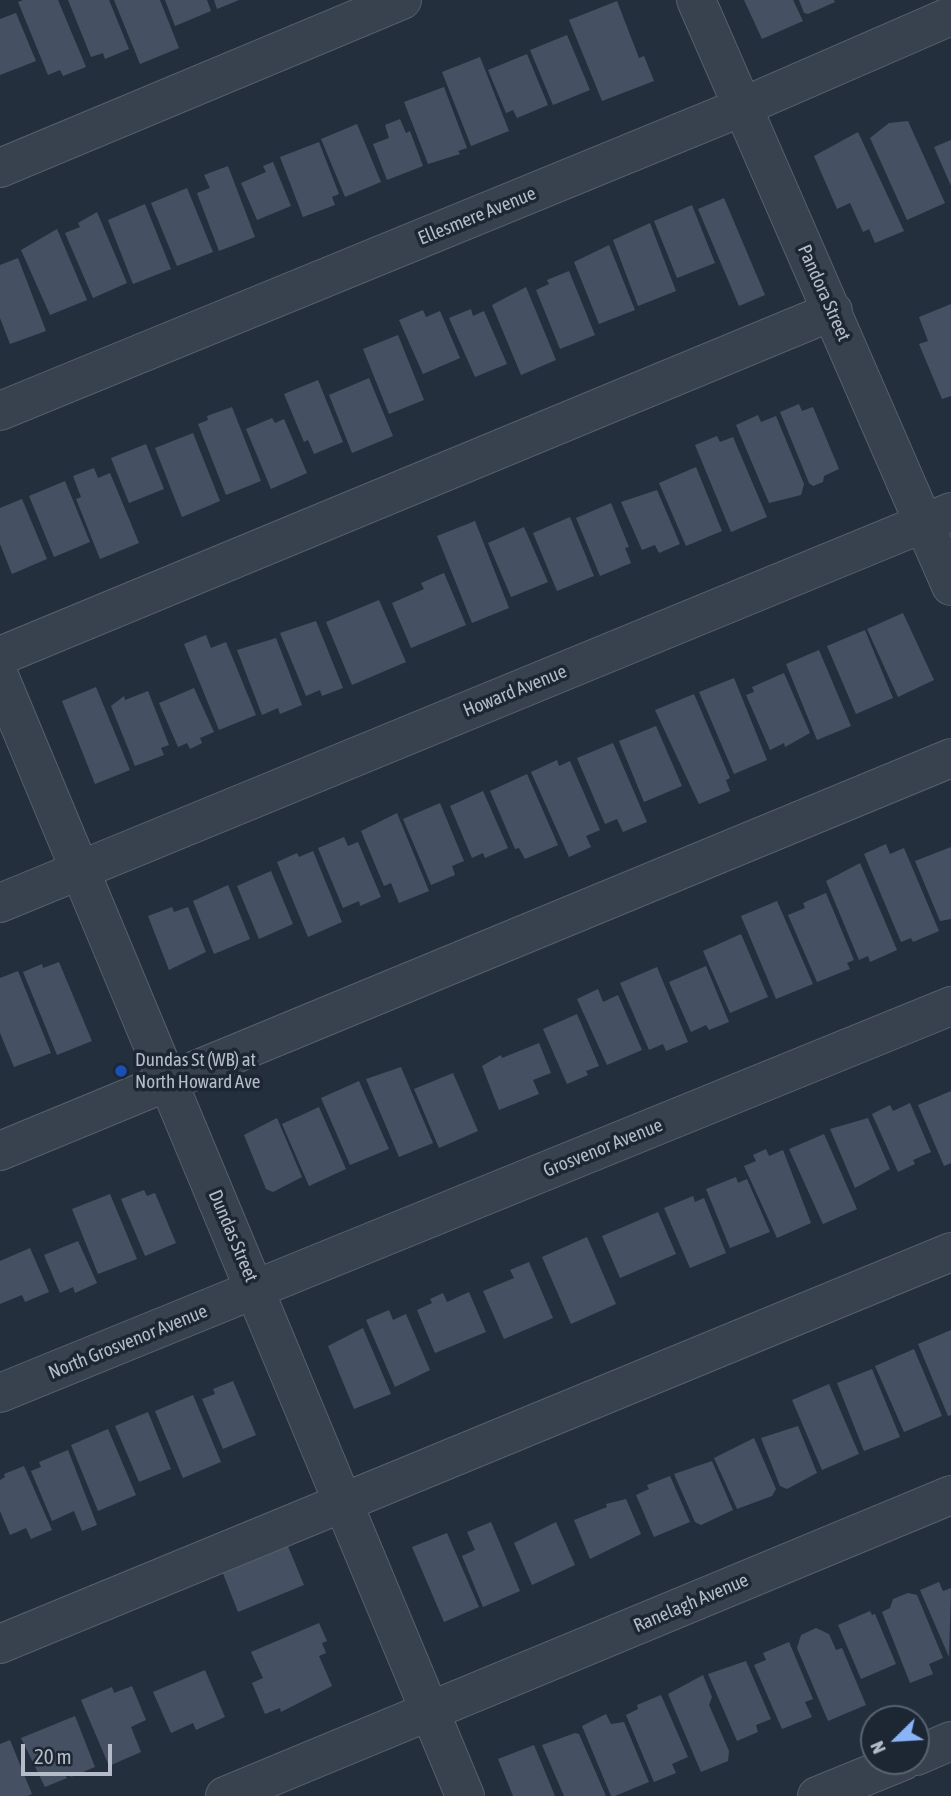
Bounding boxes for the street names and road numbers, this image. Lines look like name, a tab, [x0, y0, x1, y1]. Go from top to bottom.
street label: Ellesmere Avenue	[415, 182, 539, 250]
street label: Pandora Street	[793, 241, 855, 345]
street label: Howard Avenue	[460, 660, 570, 722]
street label: Grosvenor Avenue	[540, 1114, 666, 1182]
street label: Dundas Street	[203, 1187, 263, 1285]
street label: North Grosvenor Avenue	[45, 1300, 211, 1384]
street label: Ranelagh Avenue	[630, 1569, 752, 1637]

